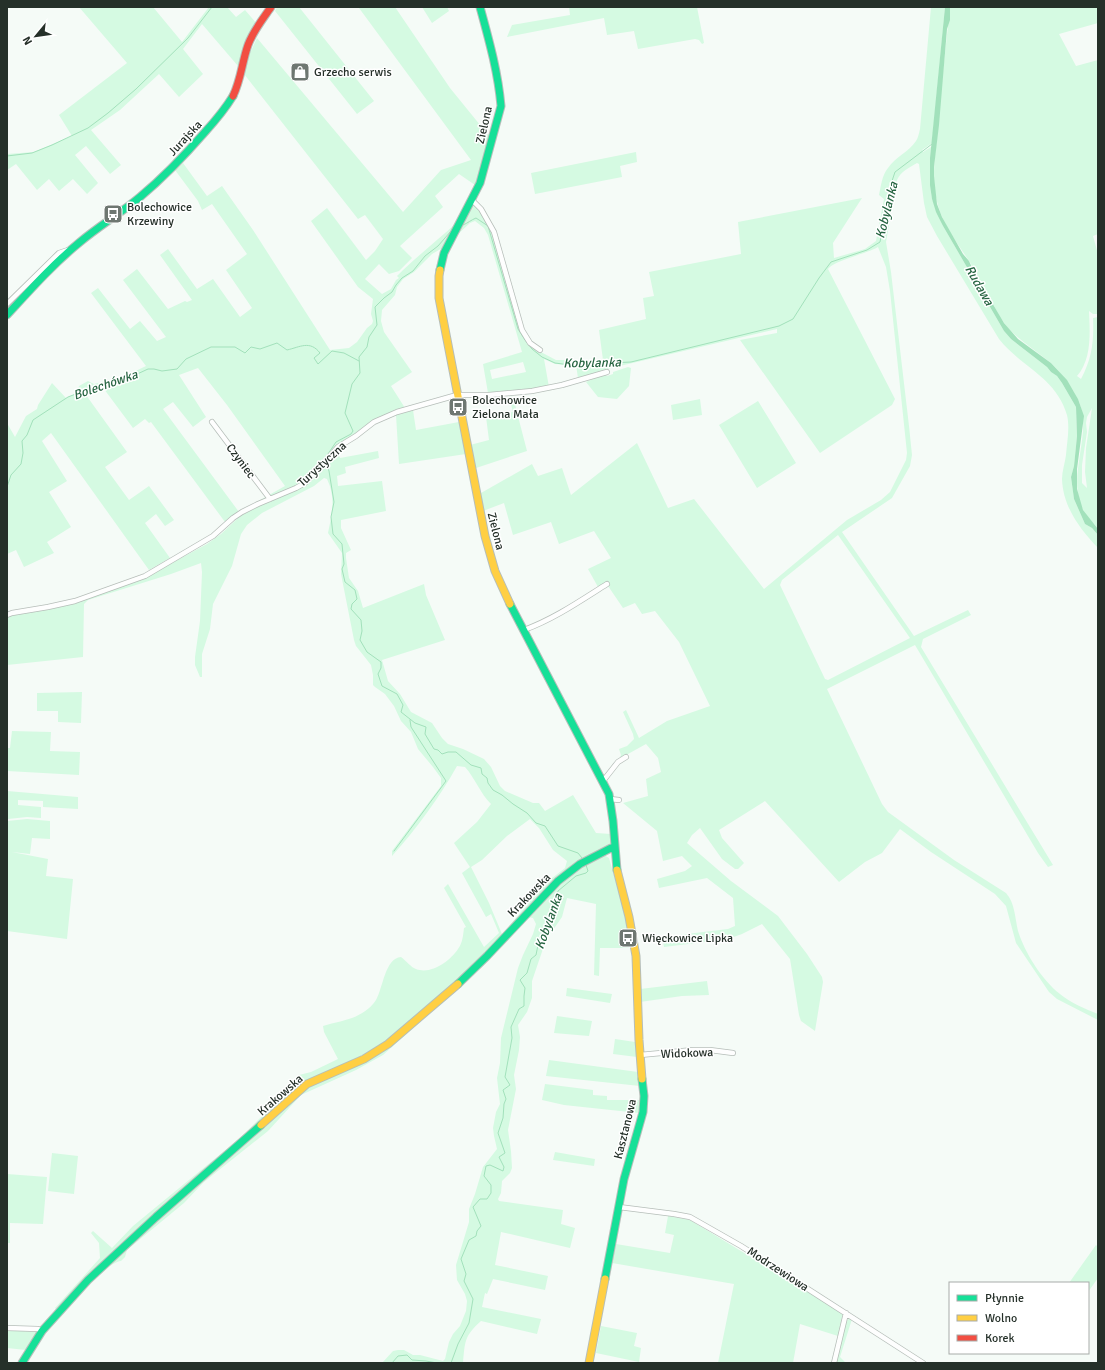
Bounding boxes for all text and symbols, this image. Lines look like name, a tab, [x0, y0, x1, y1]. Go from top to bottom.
north arrow	[16, 16, 56, 56]
text: N	[20, 34, 35, 47]
shop icon: Grzecho serwis	[289, 61, 311, 83]
place label: Grzecho serwis	[314, 65, 392, 80]
street label: Zielona	[473, 105, 496, 145]
street label: Jurajska	[165, 117, 206, 159]
water label: Kobylanka	[872, 180, 902, 240]
place label: Bolechowice Krzewiny	[127, 200, 192, 229]
bus stop icon: Bolechowice Krzewiny	[102, 203, 124, 225]
water label: Rudawa	[961, 263, 997, 309]
water label: Kobylanka	[563, 354, 621, 372]
water label: Bolechówka	[71, 366, 140, 403]
place label: Bolechowice Zielona Mała	[472, 393, 539, 422]
bus stop icon: Bolechowice Zielona Mała	[447, 396, 469, 418]
street label: Turystyczna	[295, 439, 350, 490]
street label: Czyniec	[223, 441, 259, 482]
street label: Zielona	[484, 511, 507, 552]
street label: Krakowska	[505, 870, 554, 921]
water label: Kobylanka	[532, 891, 566, 951]
bus stop icon: Więckowice Lipka	[617, 927, 639, 949]
place label: Więckowice Lipka	[642, 931, 733, 946]
street label: Widokowa	[660, 1045, 714, 1062]
street label: Krakowska	[254, 1072, 306, 1119]
street label: Kasztanowa	[611, 1098, 640, 1161]
street label: Modrzewiowa	[744, 1244, 811, 1295]
legend	[949, 1282, 1089, 1354]
text: Płynnie	[985, 1291, 1024, 1306]
text: Wolno	[985, 1311, 1017, 1326]
text: Korek	[985, 1331, 1014, 1346]

